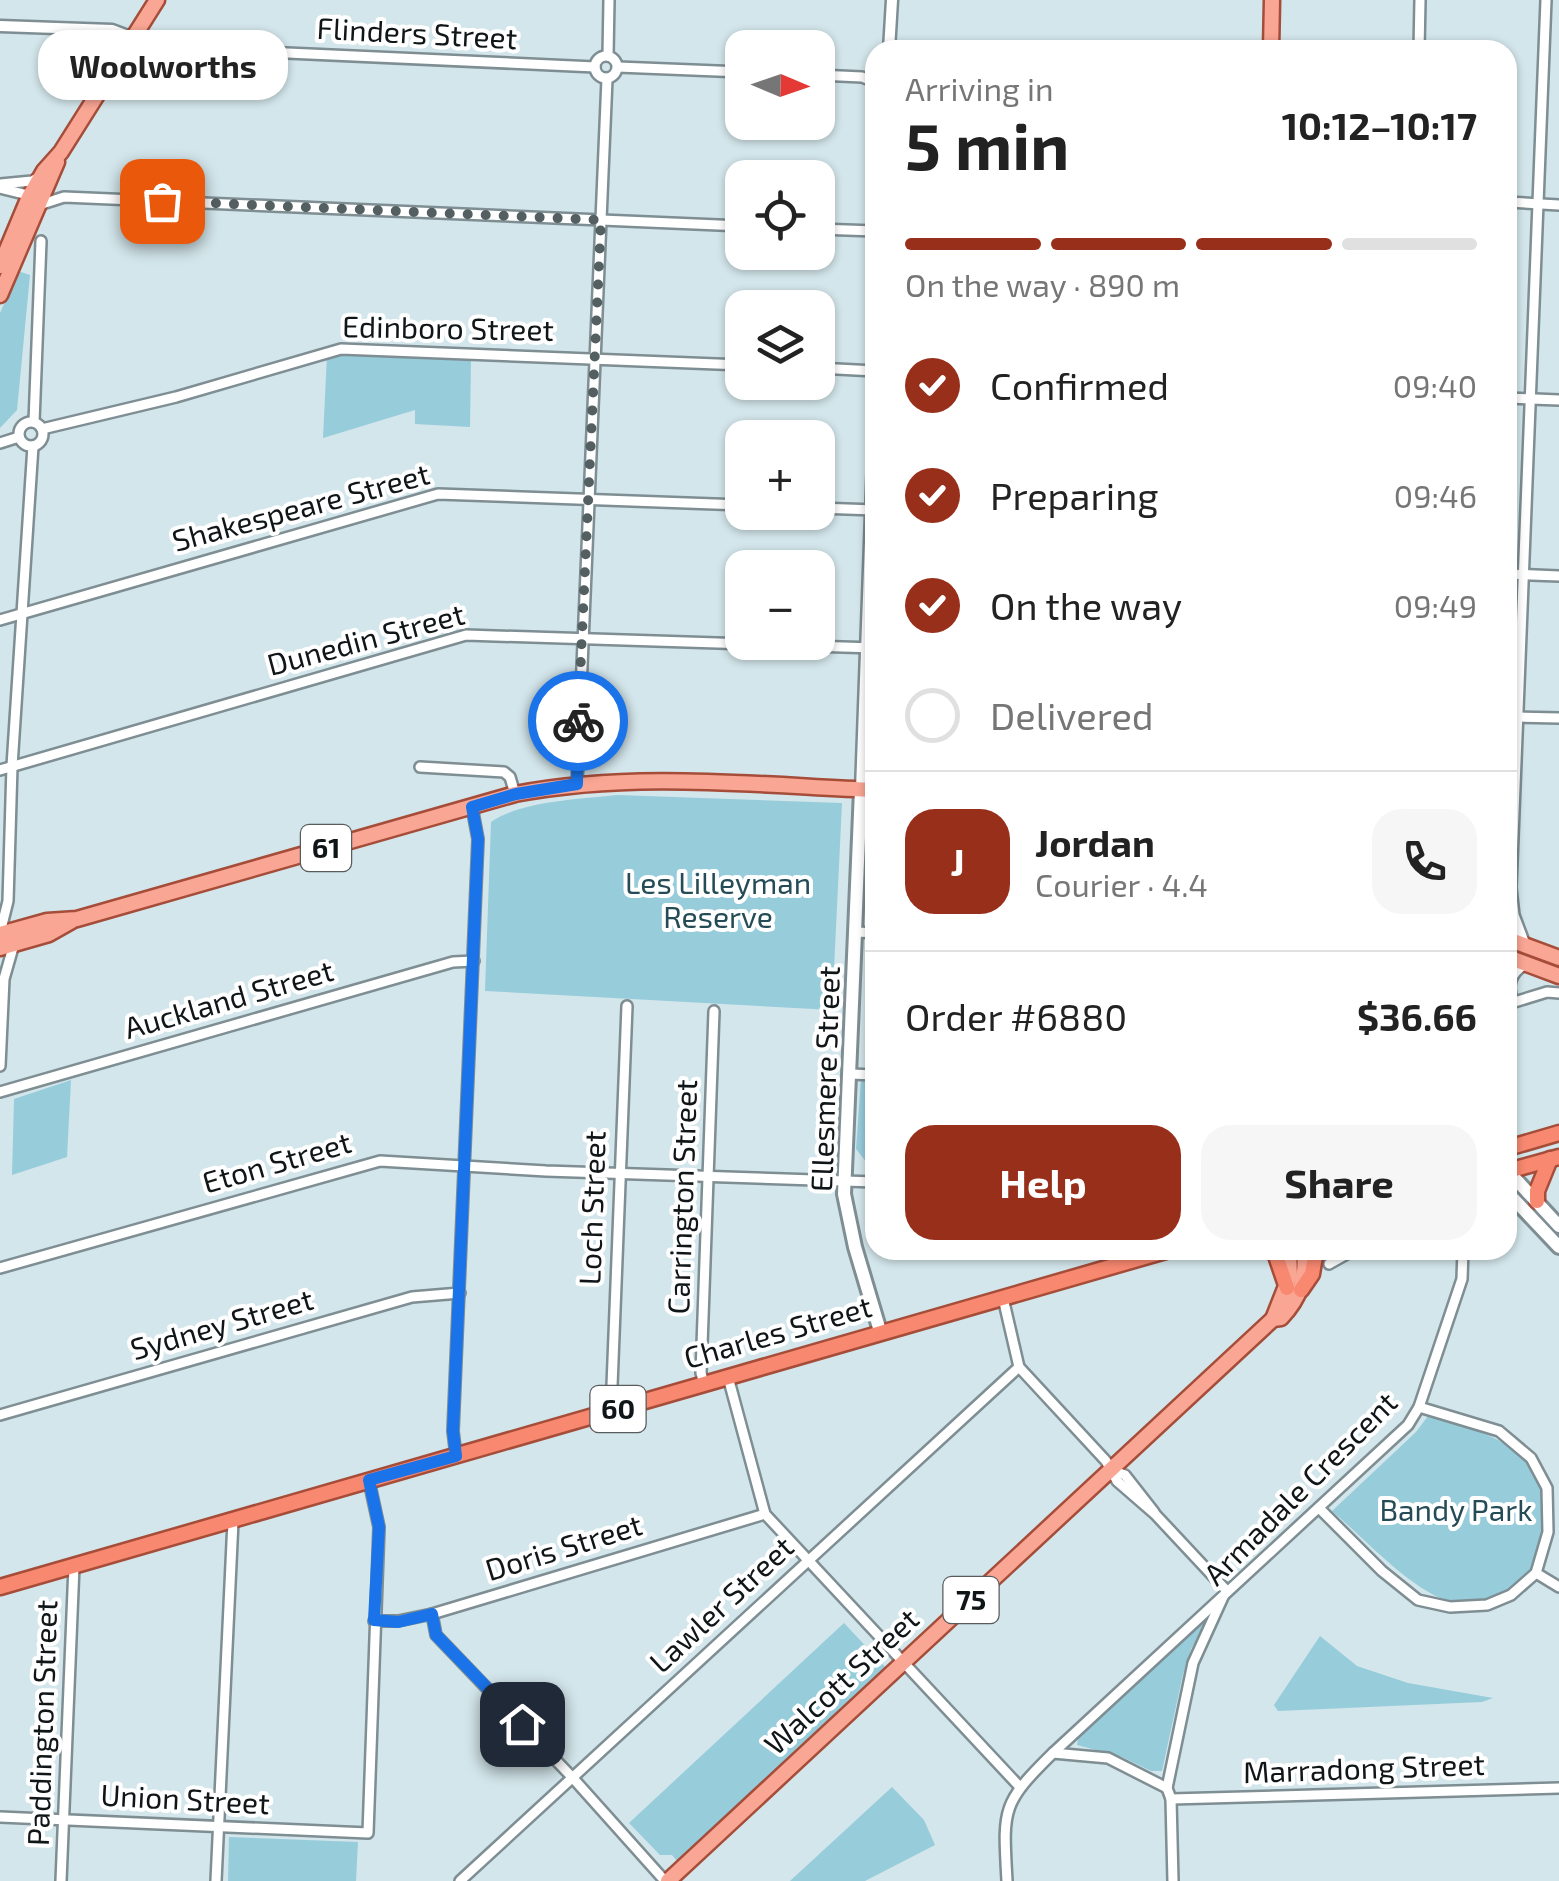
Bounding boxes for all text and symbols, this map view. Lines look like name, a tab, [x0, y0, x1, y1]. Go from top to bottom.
street label: Flinders Street	[316, 9, 518, 55]
north arrow	[725, 30, 835, 140]
map controls	[725, 30, 835, 660]
callout: Woolworths	[37, 31, 287, 101]
text: Woolworths	[69, 46, 257, 84]
text: Arriving in	[905, 69, 1054, 107]
text: 10:12–10:17	[1282, 102, 1477, 148]
text: 5 min	[905, 105, 1069, 183]
pin	[120, 159, 205, 244]
button: locate	[725, 160, 835, 270]
icon: bag	[135, 174, 190, 229]
text: On the way · 890 m	[905, 265, 1180, 303]
button: layers	[725, 290, 835, 400]
street label: Edinboro Street	[342, 307, 554, 347]
icon: check	[905, 358, 960, 413]
text: Confirmed	[990, 362, 1169, 408]
text: 09:40	[1393, 366, 1477, 404]
button: +	[725, 420, 835, 530]
street label: Shakespeare Street	[168, 454, 433, 558]
icon: check	[905, 468, 960, 523]
text: Preparing	[990, 472, 1158, 518]
text: 09:46	[1394, 476, 1477, 514]
button: −	[725, 550, 835, 660]
icon: check	[905, 578, 960, 633]
text: On the way	[990, 582, 1182, 628]
text: 09:49	[1394, 586, 1477, 624]
street label: Dunedin Street	[263, 594, 468, 682]
courier	[528, 671, 628, 771]
text: Delivered	[990, 692, 1154, 738]
icon: bike	[551, 694, 606, 749]
button: phone	[1372, 809, 1477, 914]
text: Jordan	[1035, 819, 1155, 865]
road number: 61	[301, 825, 351, 871]
text: J	[950, 838, 965, 884]
park label: Les Lilleyman Reserve	[625, 864, 811, 934]
text: Courier · 4.4	[1035, 865, 1208, 903]
street label: Auckland Street	[120, 951, 337, 1045]
street label: Ellesmere Street	[802, 965, 846, 1193]
text: Order #6880	[905, 993, 1127, 1039]
text: $36.66	[1357, 993, 1477, 1039]
street label: Carrington Street	[659, 1079, 703, 1315]
street label: Eton Street	[198, 1123, 355, 1199]
button: Help	[905, 1125, 1181, 1240]
button: Share	[1201, 1125, 1477, 1240]
street label: Loch Street	[570, 1130, 612, 1286]
street label: Sydney Street	[126, 1280, 317, 1366]
street label: Charles Street	[680, 1287, 875, 1375]
street label: Armadale Crescent	[1196, 1384, 1404, 1592]
road number: 60	[590, 1386, 646, 1432]
park label: Bandy Park	[1380, 1491, 1532, 1527]
street label: Doris Street	[481, 1505, 646, 1587]
street label: Lawler Street	[641, 1528, 800, 1679]
road number: 75	[944, 1577, 998, 1623]
street label: Paddington Street	[19, 1599, 63, 1846]
street label: Walcott Street	[756, 1600, 925, 1761]
pin	[480, 1682, 565, 1767]
icon: home	[495, 1697, 550, 1752]
street label: Marradong Street	[1242, 1745, 1485, 1789]
street label: Union Street	[100, 1776, 271, 1820]

